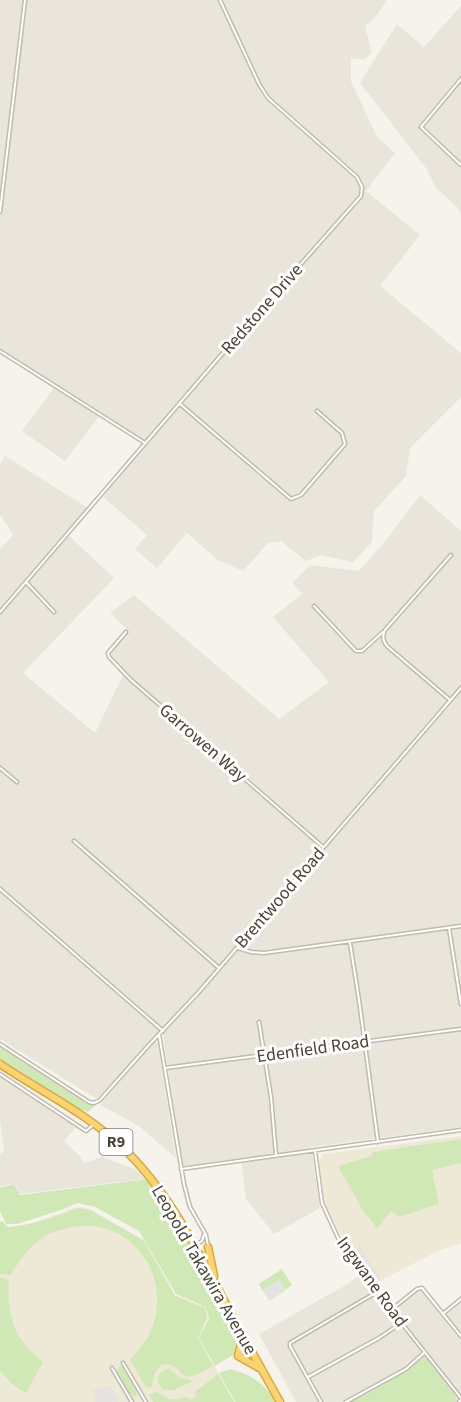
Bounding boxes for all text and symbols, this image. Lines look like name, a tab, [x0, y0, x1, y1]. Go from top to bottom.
street label: Redstone Drive	[215, 258, 309, 360]
street label: Garrowen Way	[154, 698, 253, 788]
street label: Brentwood Road	[229, 842, 331, 954]
street label: Edenfield Road	[255, 1029, 371, 1069]
road number: R9	[100, 1129, 132, 1155]
street label: Leopold Takawira Avenue	[145, 1181, 263, 1359]
street label: Ingwane Road	[331, 1232, 413, 1332]

